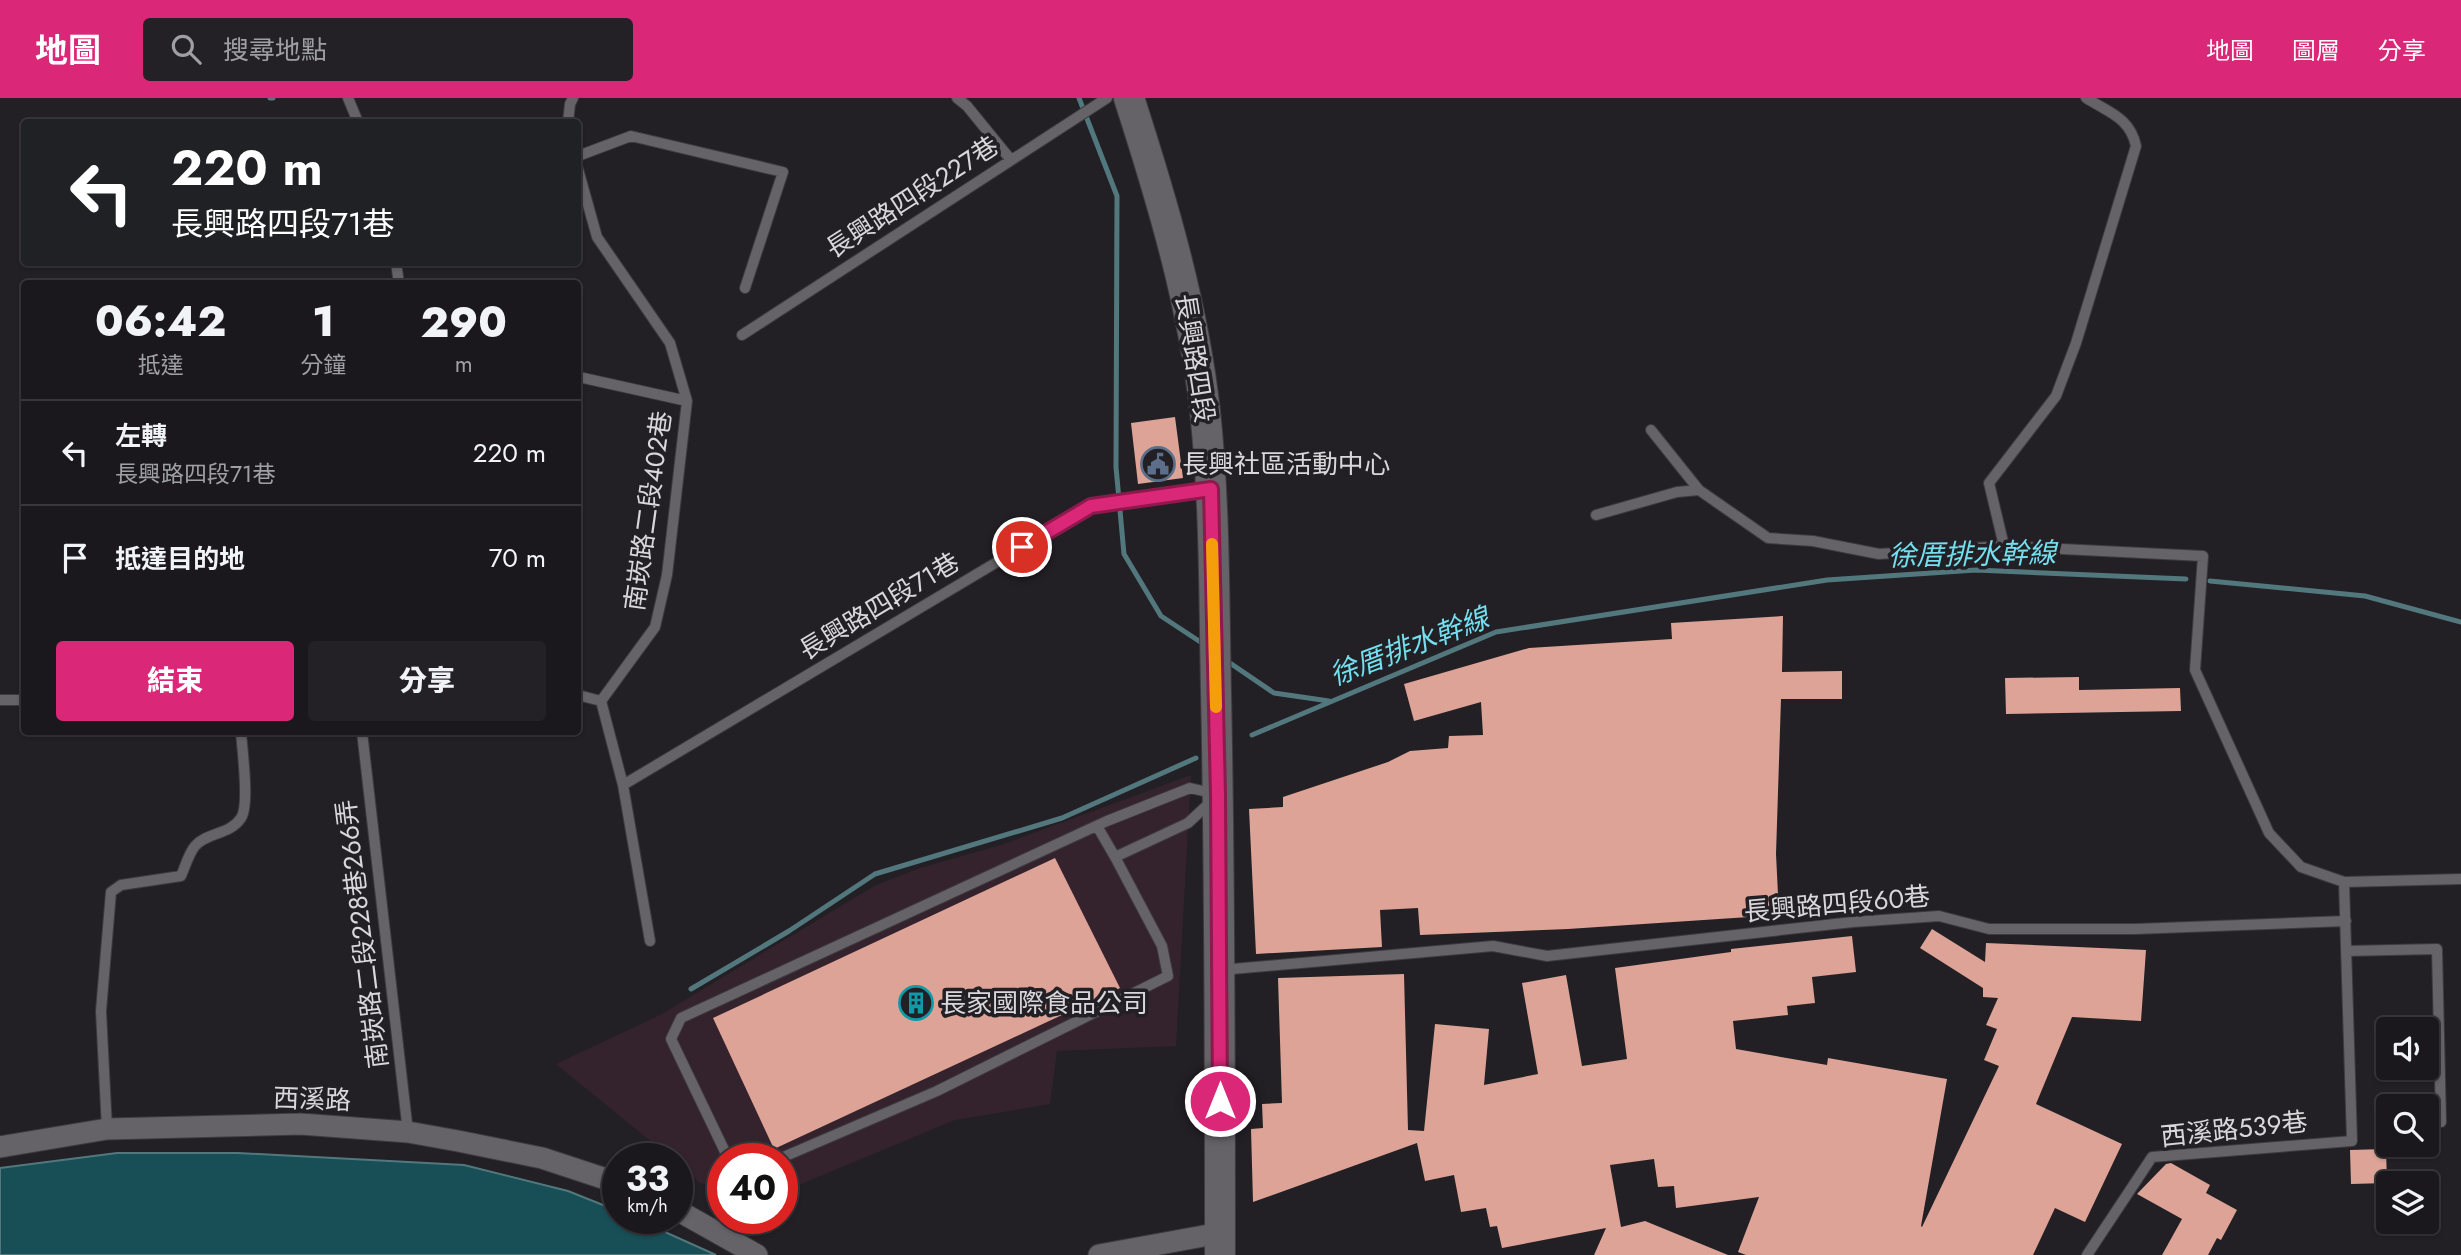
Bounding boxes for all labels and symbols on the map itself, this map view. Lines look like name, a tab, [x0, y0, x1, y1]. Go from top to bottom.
street label: 長興路四段227巷	[818, 127, 1006, 267]
street label: 長興路四段	[1166, 291, 1224, 425]
street label: 南崁路二段402巷	[615, 409, 681, 613]
public building icon: 長興社區活動中心	[1139, 445, 1177, 483]
place label: 長興社區活動中心	[1182, 445, 1390, 483]
pin	[992, 517, 1052, 577]
water label: 徐厝排水幹線	[1888, 532, 2059, 576]
street label: 長興路四段71巷	[791, 543, 967, 669]
water label: 徐厝排水幹線	[1323, 596, 1498, 696]
street label: 南崁路二段228巷266弄	[327, 797, 397, 1071]
street label: 長興路四段60巷	[1742, 877, 1932, 931]
building icon: 長家國際食品公司	[897, 984, 935, 1022]
place label: 長家國際食品公司	[940, 984, 1148, 1022]
position arrow	[1183, 1064, 1257, 1138]
street label: 西溪路	[272, 1079, 352, 1119]
street label: 西溪路539巷	[2158, 1102, 2310, 1156]
speed limit sign: 40	[707, 1143, 798, 1234]

